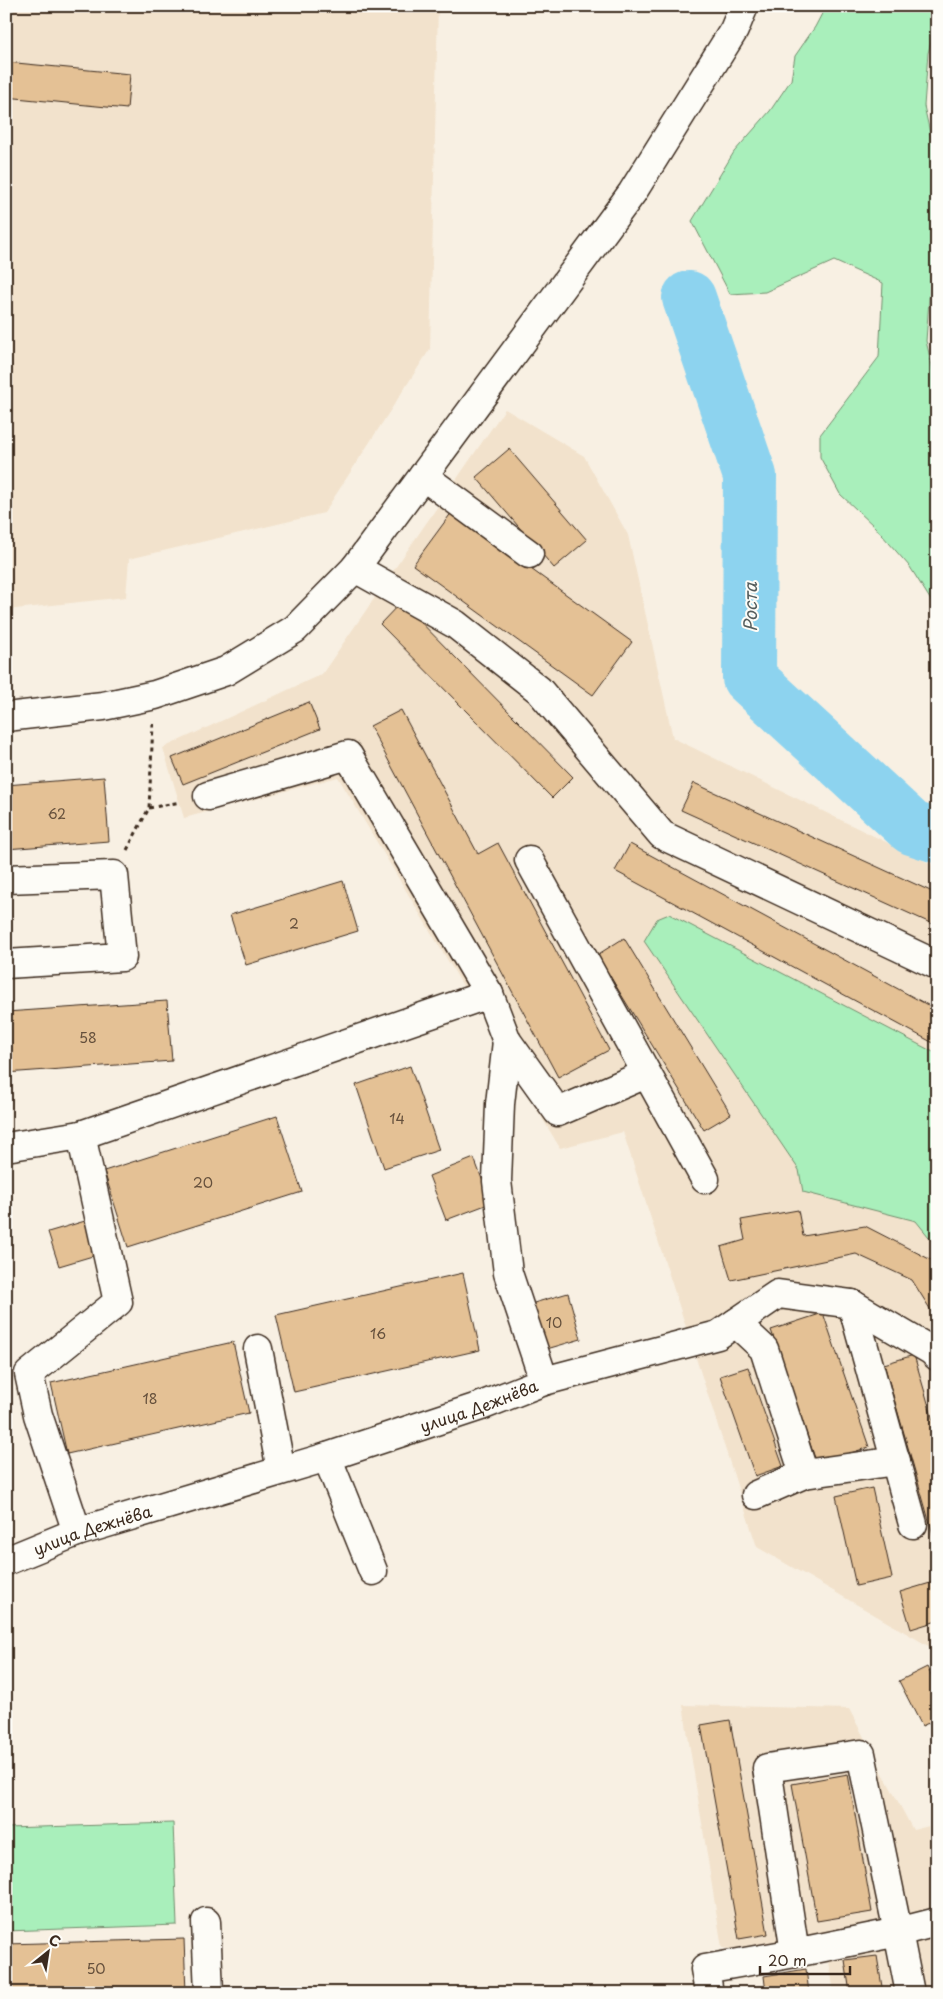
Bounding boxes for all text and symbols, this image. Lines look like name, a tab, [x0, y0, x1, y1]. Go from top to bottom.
water label: Роста	[736, 581, 763, 632]
house number: 62	[48, 803, 66, 824]
house number: 2	[289, 913, 299, 934]
house number: 58	[79, 1027, 97, 1048]
house number: 14	[389, 1108, 405, 1129]
house number: 20	[193, 1172, 213, 1193]
house number: 10	[546, 1312, 562, 1333]
house number: 16	[370, 1323, 386, 1344]
street label: улица Дежнёва	[417, 1373, 541, 1437]
house number: 18	[142, 1388, 158, 1409]
street label: улица Дежнёва	[29, 1498, 154, 1561]
north arrow	[22, 1926, 72, 1976]
text: С	[45, 1929, 65, 1952]
scale bar	[760, 1944, 850, 1976]
text: 20 m	[768, 1948, 807, 1971]
house number: 50	[86, 1958, 106, 1979]

